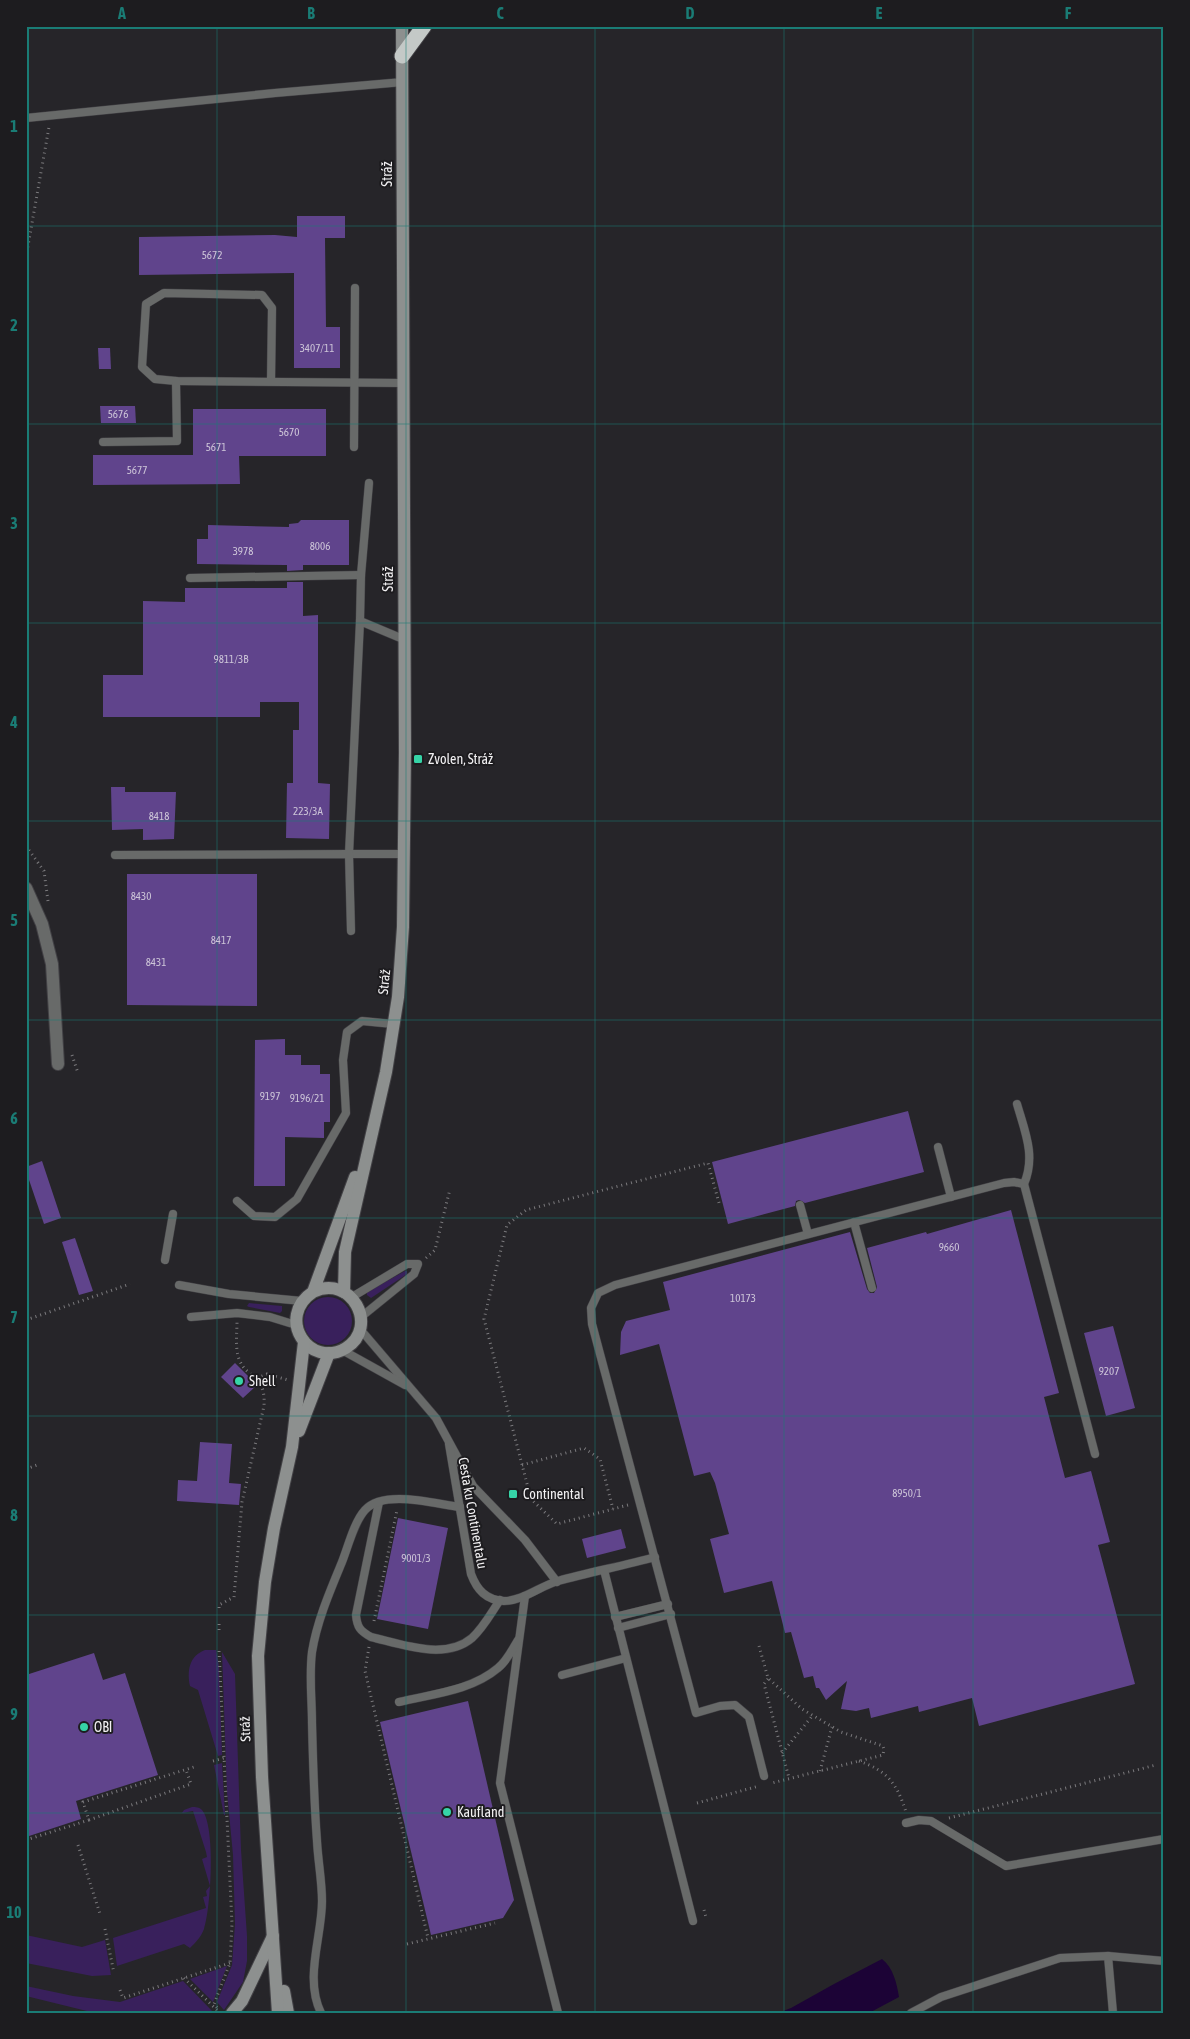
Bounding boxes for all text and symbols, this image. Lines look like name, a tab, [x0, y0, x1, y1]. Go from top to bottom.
text: A	[117, 4, 126, 22]
text: B	[307, 4, 315, 22]
text: C	[496, 4, 504, 22]
text: D	[686, 4, 695, 22]
text: E	[876, 4, 883, 22]
text: F	[1065, 4, 1072, 22]
text: 1	[10, 117, 18, 135]
street label: Stráž	[379, 161, 395, 187]
house number: 5672	[202, 249, 222, 261]
text: 2	[10, 316, 18, 334]
house number: 3407/11	[300, 342, 334, 354]
house number: 5676	[108, 408, 128, 420]
house number: 5670	[279, 426, 299, 438]
house number: 5671	[206, 441, 226, 453]
house number: 5677	[127, 464, 147, 476]
text: 3	[10, 514, 18, 532]
house number: 8006	[310, 540, 330, 552]
house number: 3978	[233, 545, 253, 557]
street label: Stráž	[380, 566, 396, 592]
house number: 9811/3B	[214, 653, 249, 665]
text: 4	[9, 713, 18, 731]
place label: Zvolen, Stráž	[428, 751, 493, 767]
marker: Zvolen, Stráž	[412, 753, 424, 765]
house number: 223/3A	[293, 805, 323, 817]
house number: 8418	[149, 810, 169, 822]
house number: 8430	[131, 890, 151, 902]
text: 5	[10, 911, 18, 929]
house number: 8417	[211, 934, 231, 946]
house number: 8431	[146, 956, 166, 968]
street label: Stráž	[375, 969, 393, 995]
house number: 9197	[260, 1090, 280, 1102]
house number: 9196/21	[290, 1092, 324, 1104]
text: 6	[10, 1109, 18, 1127]
house number: 9660	[939, 1241, 959, 1253]
house number: 10173	[730, 1292, 756, 1304]
text: 7	[10, 1308, 18, 1326]
house number: 9207	[1099, 1365, 1119, 1377]
place label: Shell	[249, 1373, 276, 1389]
marker: Shell	[233, 1375, 245, 1387]
street label: Cesta ku Continentalu	[455, 1456, 491, 1570]
place label: Continental	[523, 1486, 584, 1502]
house number: 8950/1	[892, 1487, 922, 1499]
marker: Continental	[507, 1488, 519, 1500]
text: 8	[10, 1506, 18, 1524]
house number: 9001/3	[401, 1552, 431, 1564]
text: 9	[10, 1705, 18, 1723]
street label: Stráž	[237, 1716, 253, 1742]
place label: OBI	[94, 1719, 112, 1735]
marker: OBI	[78, 1721, 90, 1733]
place label: Kaufland	[457, 1804, 504, 1820]
marker: Kaufland	[441, 1806, 453, 1818]
text: 10	[6, 1903, 22, 1921]

